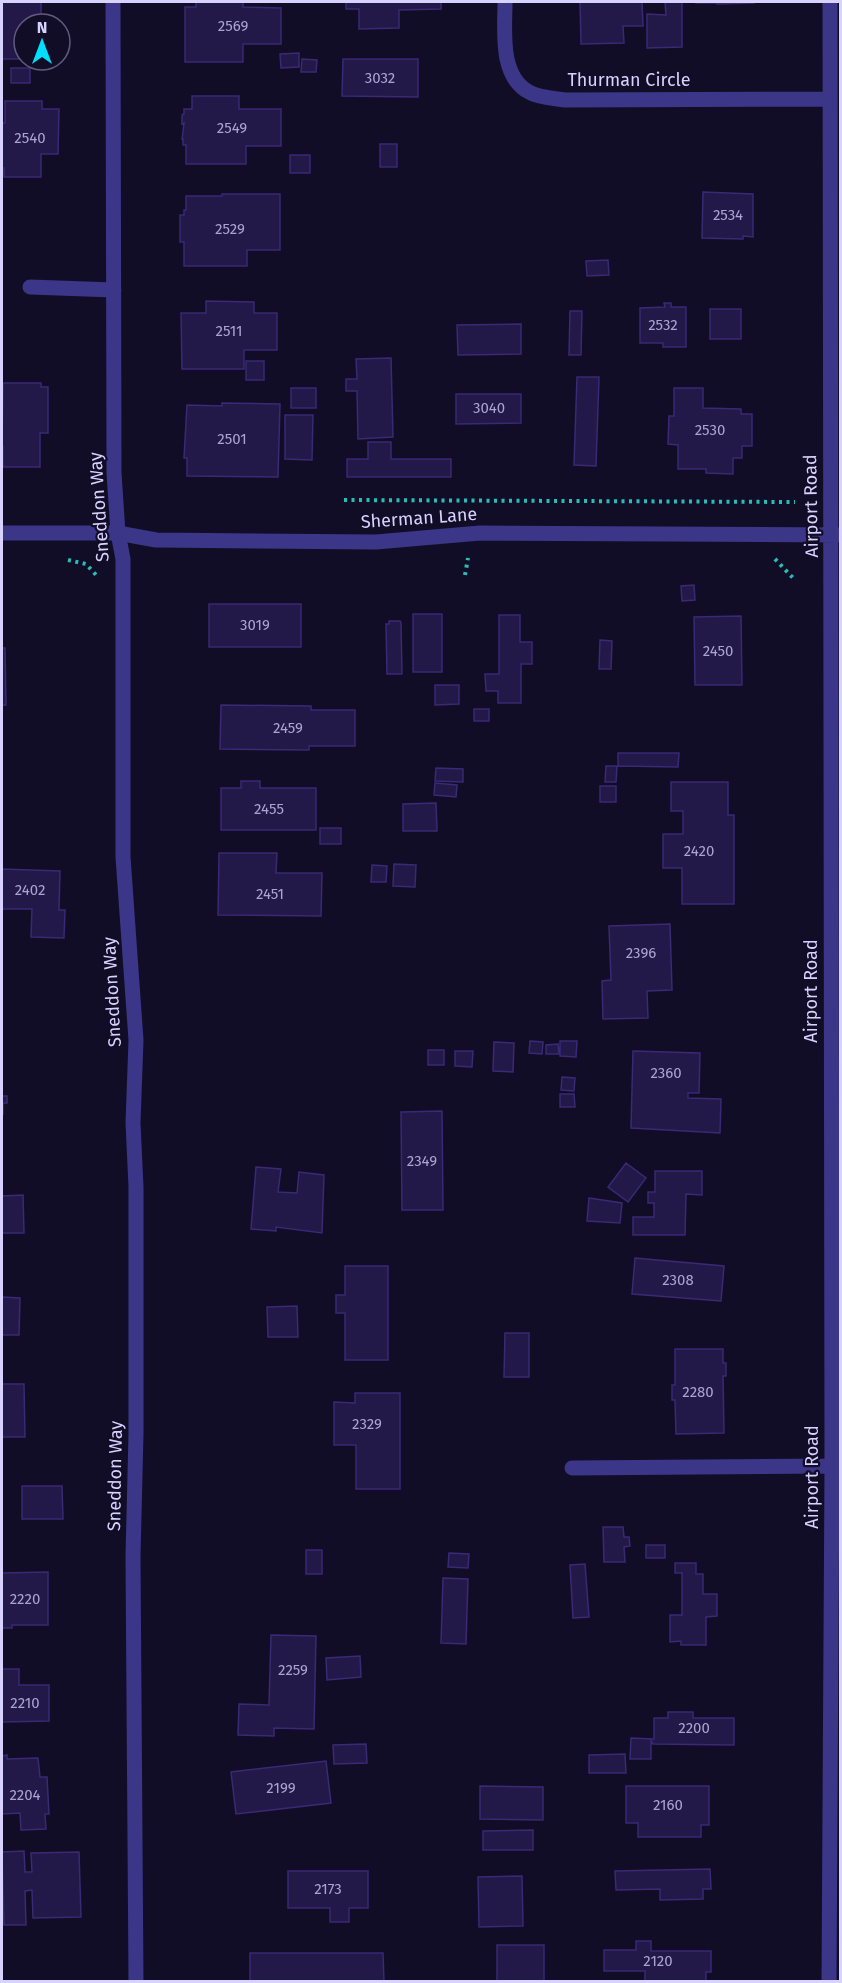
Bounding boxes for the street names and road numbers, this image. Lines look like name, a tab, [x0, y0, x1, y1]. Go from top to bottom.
street label: Thurman Circle	[568, 69, 690, 91]
street label: Sneddon Way	[84, 451, 114, 563]
street label: Airport Road	[799, 454, 823, 558]
street label: Sherman Lane	[360, 503, 478, 533]
street label: Sneddon Way	[98, 936, 126, 1048]
street label: Airport Road	[800, 939, 822, 1043]
street label: Sneddon Way	[103, 1421, 127, 1531]
street label: Airport Road	[801, 1425, 823, 1529]

